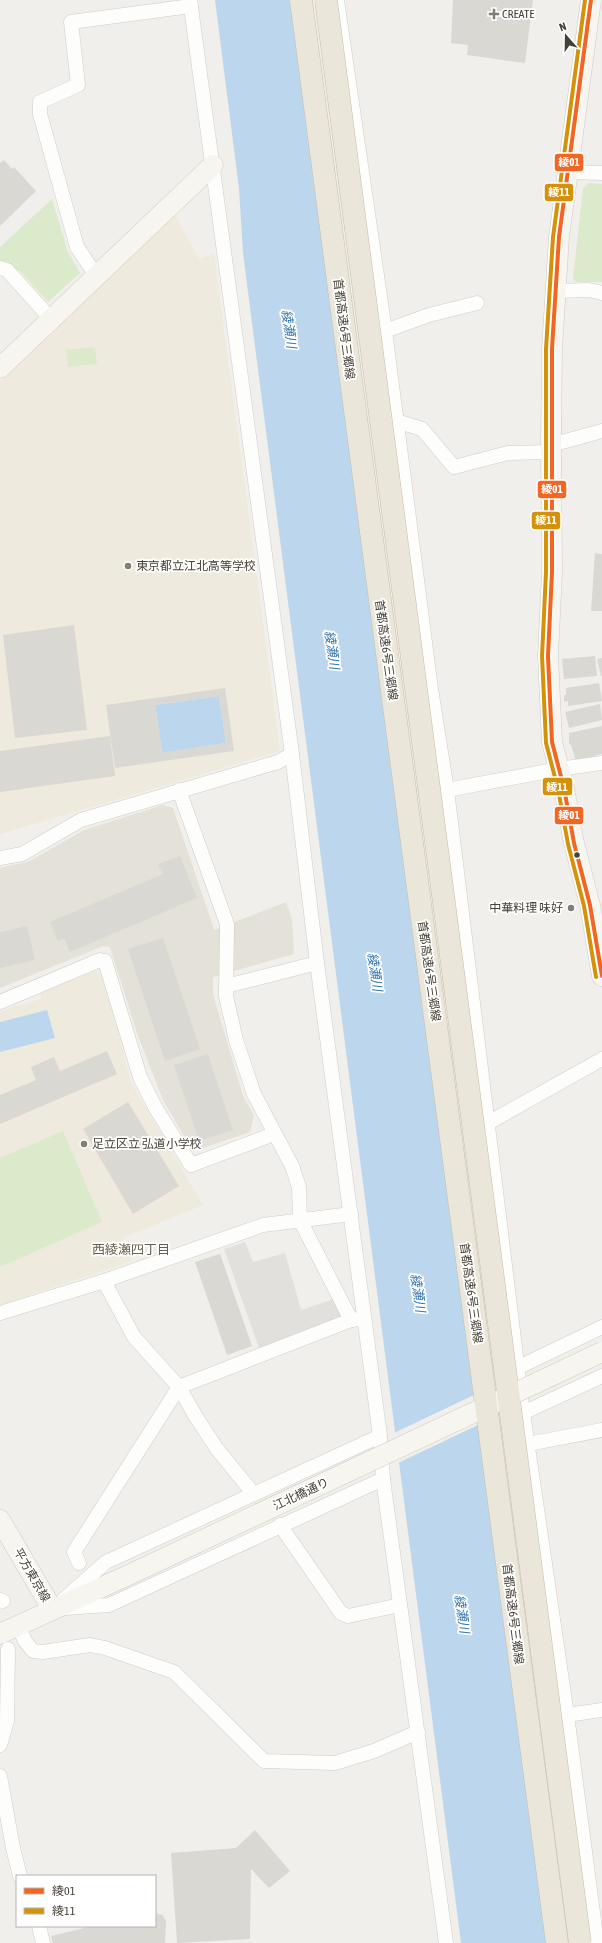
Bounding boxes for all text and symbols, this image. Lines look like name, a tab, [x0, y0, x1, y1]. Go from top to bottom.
place label: CREATE	[502, 7, 534, 21]
marker: CREATE	[489, 9, 499, 19]
north arrow	[546, 16, 586, 56]
text: N	[557, 20, 568, 33]
line badge: 綾01	[554, 153, 584, 172]
text: 綾01	[558, 156, 580, 168]
line badge: 綾11	[544, 183, 574, 202]
text: 綾11	[548, 186, 570, 198]
street label: 首都高速6号三郷線	[331, 278, 357, 380]
water label: 綾瀬川	[279, 309, 299, 351]
line badge: 綾01	[537, 480, 567, 499]
text: 綾01	[541, 483, 563, 495]
line badge: 綾11	[531, 511, 561, 530]
text: 綾11	[535, 514, 557, 526]
place label: 東京都立江北高等学校	[136, 559, 256, 573]
marker: 東京都立江北高等学校	[123, 561, 133, 571]
street label: 首都高速6号三郷線	[372, 599, 400, 701]
water label: 綾瀬川	[322, 630, 342, 672]
line badge: 綾11	[542, 777, 573, 796]
text: 綾11	[546, 781, 568, 793]
line badge: 綾01	[554, 806, 584, 825]
text: 綾01	[558, 809, 580, 821]
unlabelled marker	[572, 850, 582, 860]
place label: 中華料理 味好	[489, 901, 563, 915]
marker: 中華料理 味好	[566, 903, 576, 913]
street label: 首都高速6号三郷線	[415, 920, 443, 1022]
water label: 綾瀬川	[365, 952, 385, 994]
place label: 足立区立 弘道小学校	[92, 1137, 202, 1151]
marker: 足立区立 弘道小学校	[79, 1139, 89, 1149]
district label: 西綾瀬四丁目	[92, 1242, 170, 1257]
street label: 首都高速6号三郷線	[457, 1242, 485, 1344]
water label: 綾瀬川	[408, 1273, 428, 1315]
street label: 江北橋通り	[271, 1475, 331, 1513]
street label: 平方東京線	[11, 1546, 53, 1604]
street label: 首都高速6号三郷線	[500, 1563, 526, 1665]
water label: 綾瀬川	[452, 1594, 472, 1636]
legend	[16, 1875, 156, 1927]
text: 綾01	[52, 1884, 76, 1898]
text: 綾11	[52, 1904, 76, 1918]

